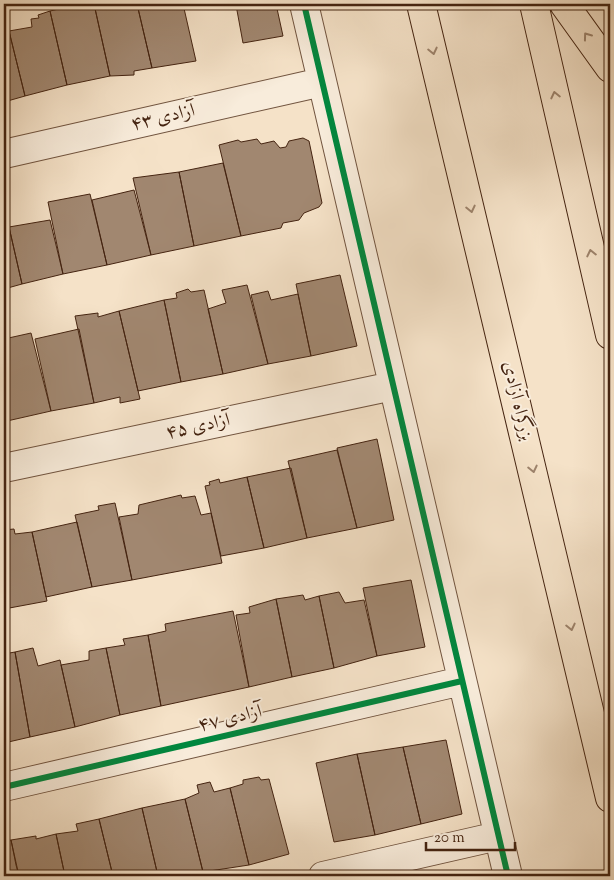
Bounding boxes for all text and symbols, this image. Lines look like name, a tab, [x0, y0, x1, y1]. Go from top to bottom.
one-way arrow	[584, 32, 593, 42]
one-way arrow	[427, 47, 438, 56]
one-way arrow	[550, 90, 561, 99]
street label: ۴۳ آزادی	[128, 97, 200, 138]
one-way arrow	[465, 205, 476, 214]
one-way arrow	[587, 249, 597, 258]
street label: بزرگراه آزادی	[495, 358, 540, 444]
street label: ۴۵ آزادی	[163, 407, 235, 447]
one-way arrow	[527, 465, 538, 474]
one-way arrow	[565, 623, 576, 632]
street label: ۴۷ آزادی	[195, 698, 267, 739]
scale bar	[426, 820, 515, 852]
text: 20 m	[434, 828, 465, 849]

